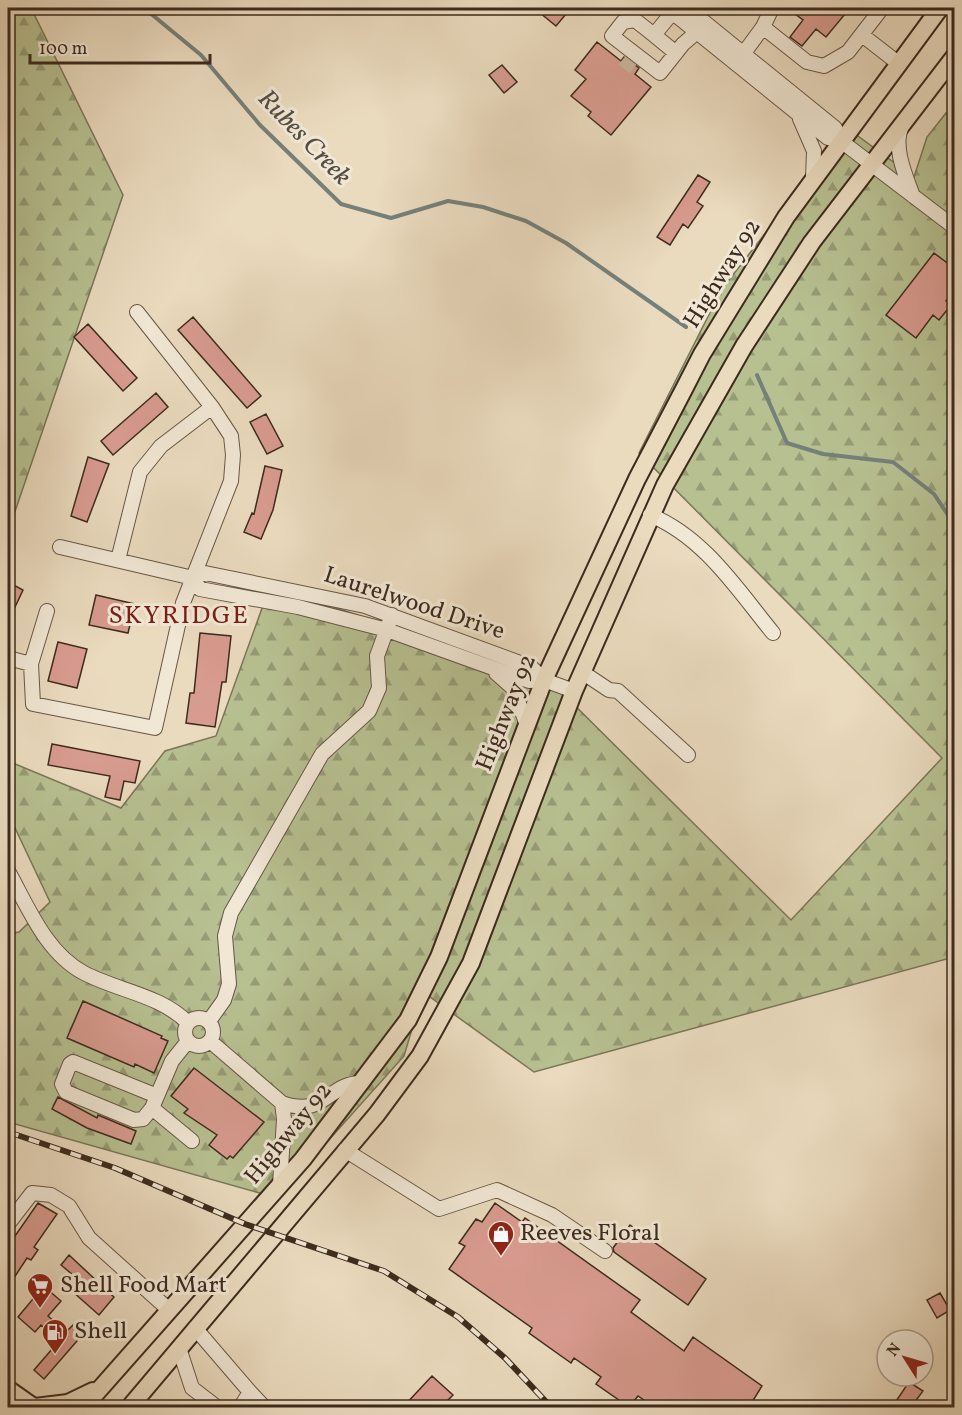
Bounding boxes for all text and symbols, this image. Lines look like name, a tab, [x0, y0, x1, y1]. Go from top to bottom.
scale bar	[30, 27, 210, 65]
text: 100 m	[39, 37, 88, 62]
water label: Rubes Creek	[249, 82, 359, 194]
street label: Highway 92	[676, 213, 770, 335]
street label: Laurelwood Drive	[319, 559, 509, 649]
district label: SKYRIDGE	[109, 598, 249, 634]
street label: Highway 92	[468, 650, 546, 776]
street label: Highway 92	[237, 1075, 341, 1193]
place label: Reeves Floral	[520, 1217, 660, 1251]
shop icon: Reeves Floral	[486, 1219, 516, 1257]
place label: Shell Food Mart	[60, 1269, 227, 1303]
supermarket icon: Shell Food Mart	[25, 1271, 55, 1309]
place label: Shell	[74, 1315, 127, 1349]
fuel station icon: Shell	[40, 1317, 70, 1355]
north arrow	[875, 1328, 935, 1388]
text: N	[882, 1339, 907, 1361]

